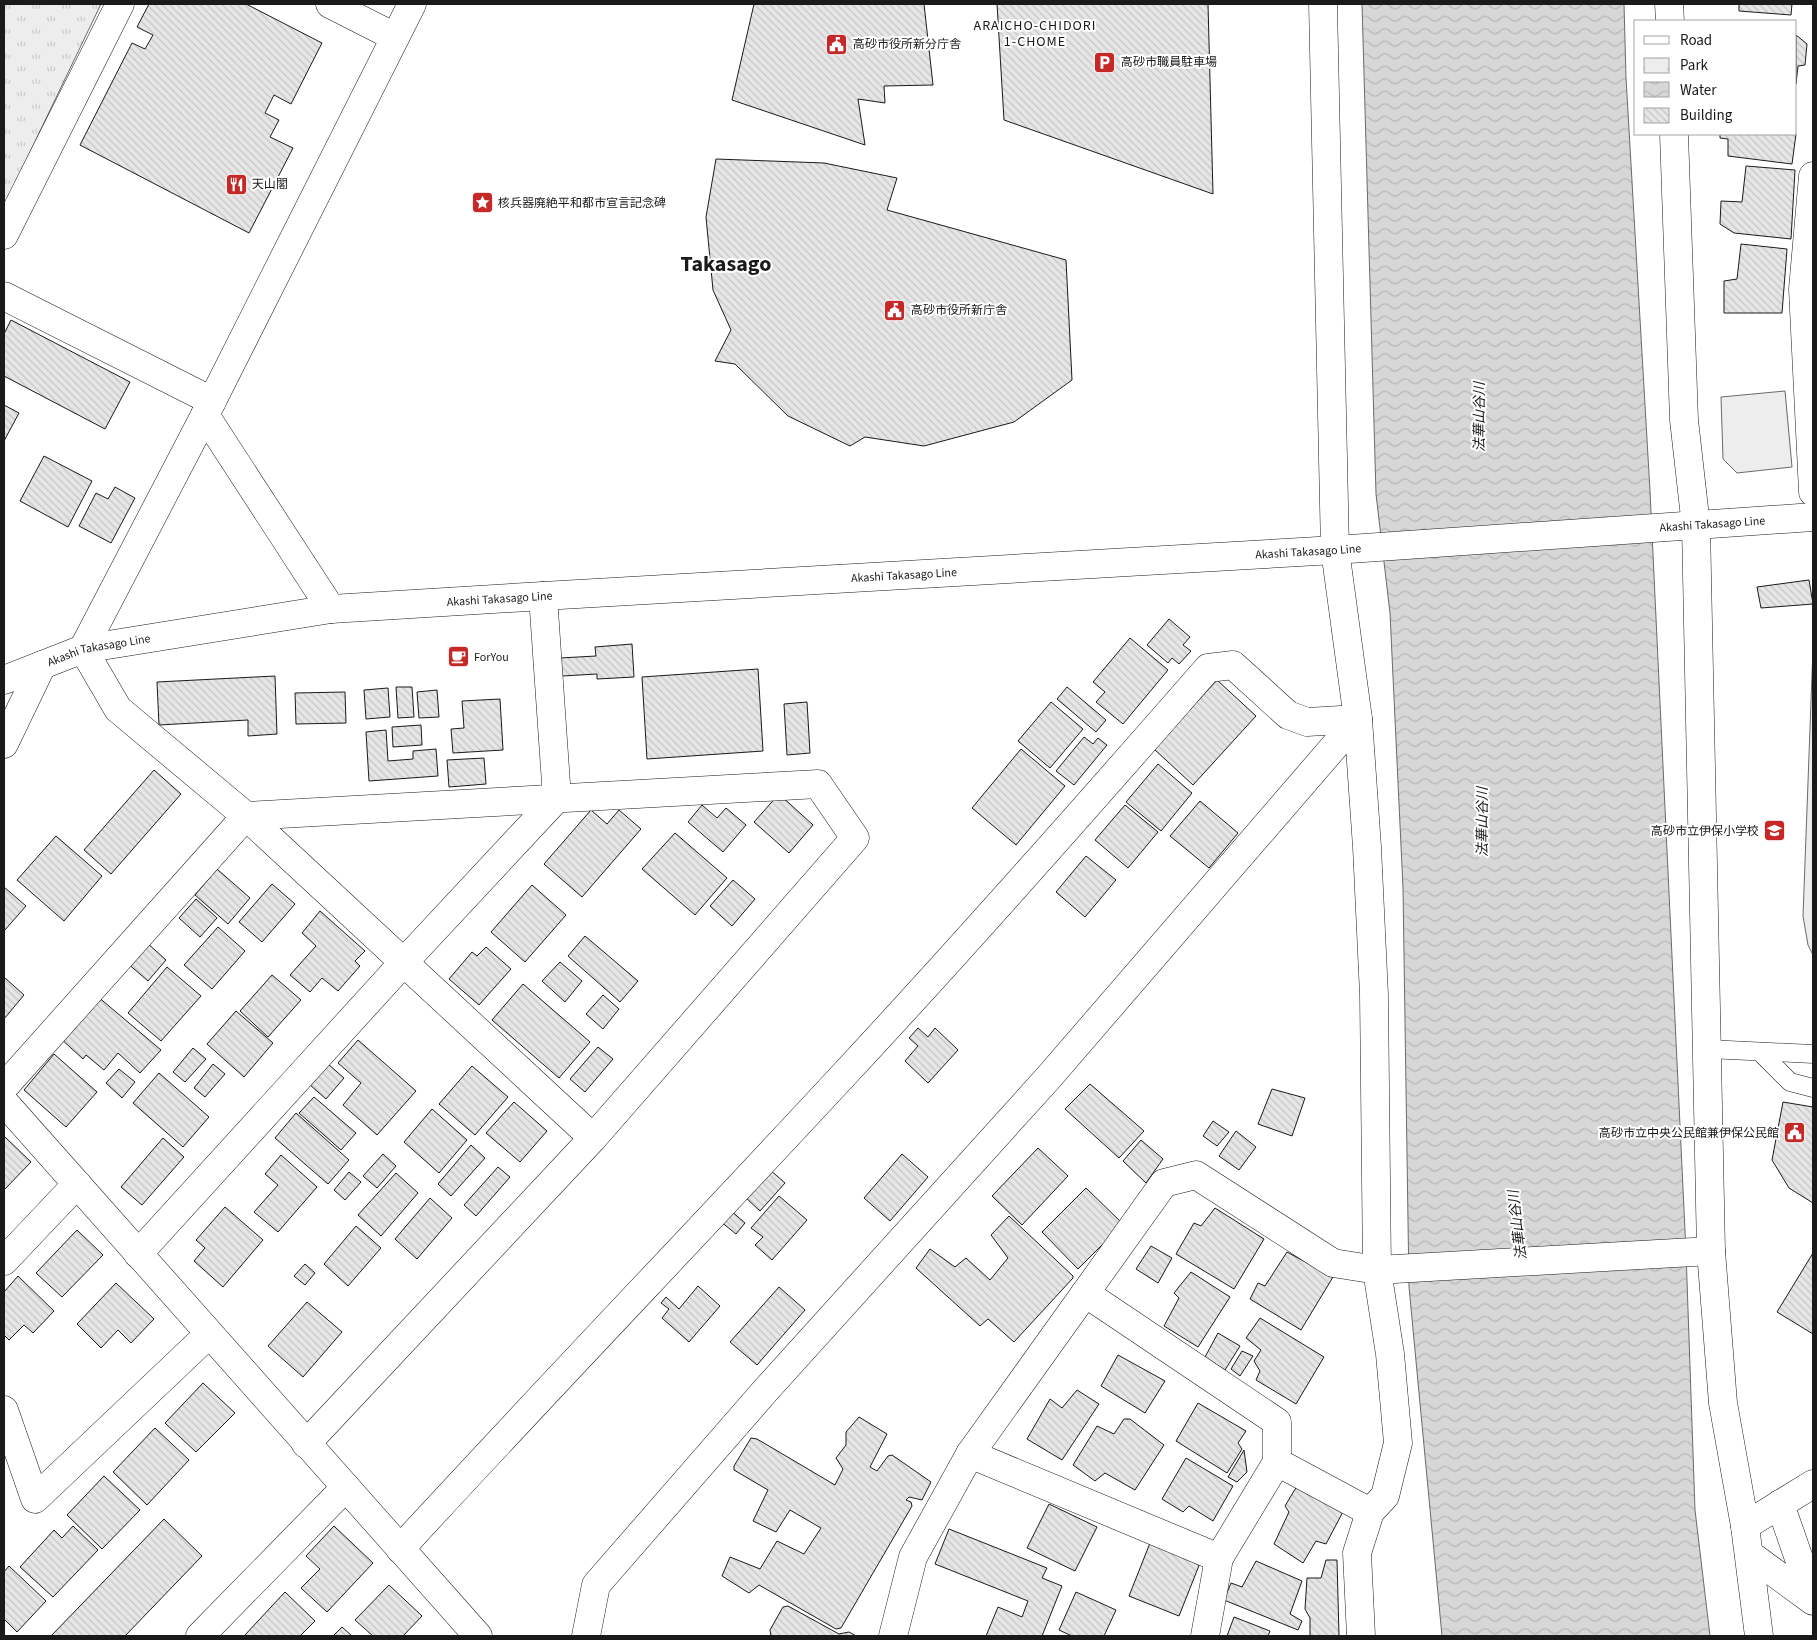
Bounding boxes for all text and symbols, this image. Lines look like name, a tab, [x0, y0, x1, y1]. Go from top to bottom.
district label: ARAICHO-CHIDORI 1-CHOME	[974, 16, 1096, 52]
legend	[1634, 20, 1797, 135]
text: Road	[1680, 30, 1712, 51]
public building icon: 高砂市役所新分庁舎	[825, 32, 849, 56]
place label: 高砂市役所新分庁舎	[853, 36, 961, 53]
parking icon: 高砂市職員駐車場	[1093, 50, 1117, 74]
place label: 高砂市職員駐車場	[1121, 54, 1217, 71]
text: Park	[1680, 55, 1709, 76]
text: Water	[1680, 80, 1717, 101]
text: Building	[1680, 105, 1733, 126]
restaurant icon: 天山閣	[224, 172, 248, 196]
place label: 天山閣	[252, 176, 288, 193]
place icon: 核兵器廃絶平和都市宣言記念碑	[470, 191, 494, 215]
place label: 核兵器廃絶平和都市宣言記念碑	[498, 195, 666, 212]
district label: Takasago	[681, 248, 771, 280]
public building icon: 高砂市役所新庁舎	[883, 298, 907, 322]
place label: 高砂市役所新庁舎	[911, 302, 1007, 319]
water label: 法華山谷川	[1470, 380, 1490, 452]
street label: Akashi Takasago Line	[1659, 512, 1766, 536]
street label: Akashi Takasago Line	[1255, 540, 1362, 563]
street label: Akashi Takasago Line	[850, 563, 957, 587]
street label: Akashi Takasago Line	[446, 587, 553, 610]
street label: Akashi Takasago Line	[45, 630, 152, 671]
cafe icon: ForYou	[446, 645, 470, 669]
place label: ForYou	[474, 649, 509, 666]
water label: 法華山谷川	[1473, 785, 1493, 857]
school or university icon: 高砂市立伊保小学校	[1763, 819, 1787, 843]
place label: 高砂市立伊保小学校	[1651, 823, 1759, 840]
public building icon: 高砂市立中央公民館兼伊保公民館	[1783, 1121, 1807, 1145]
place label: 高砂市立中央公民館兼伊保公民館	[1599, 1125, 1779, 1142]
water label: 法華山谷川	[1504, 1187, 1532, 1261]

